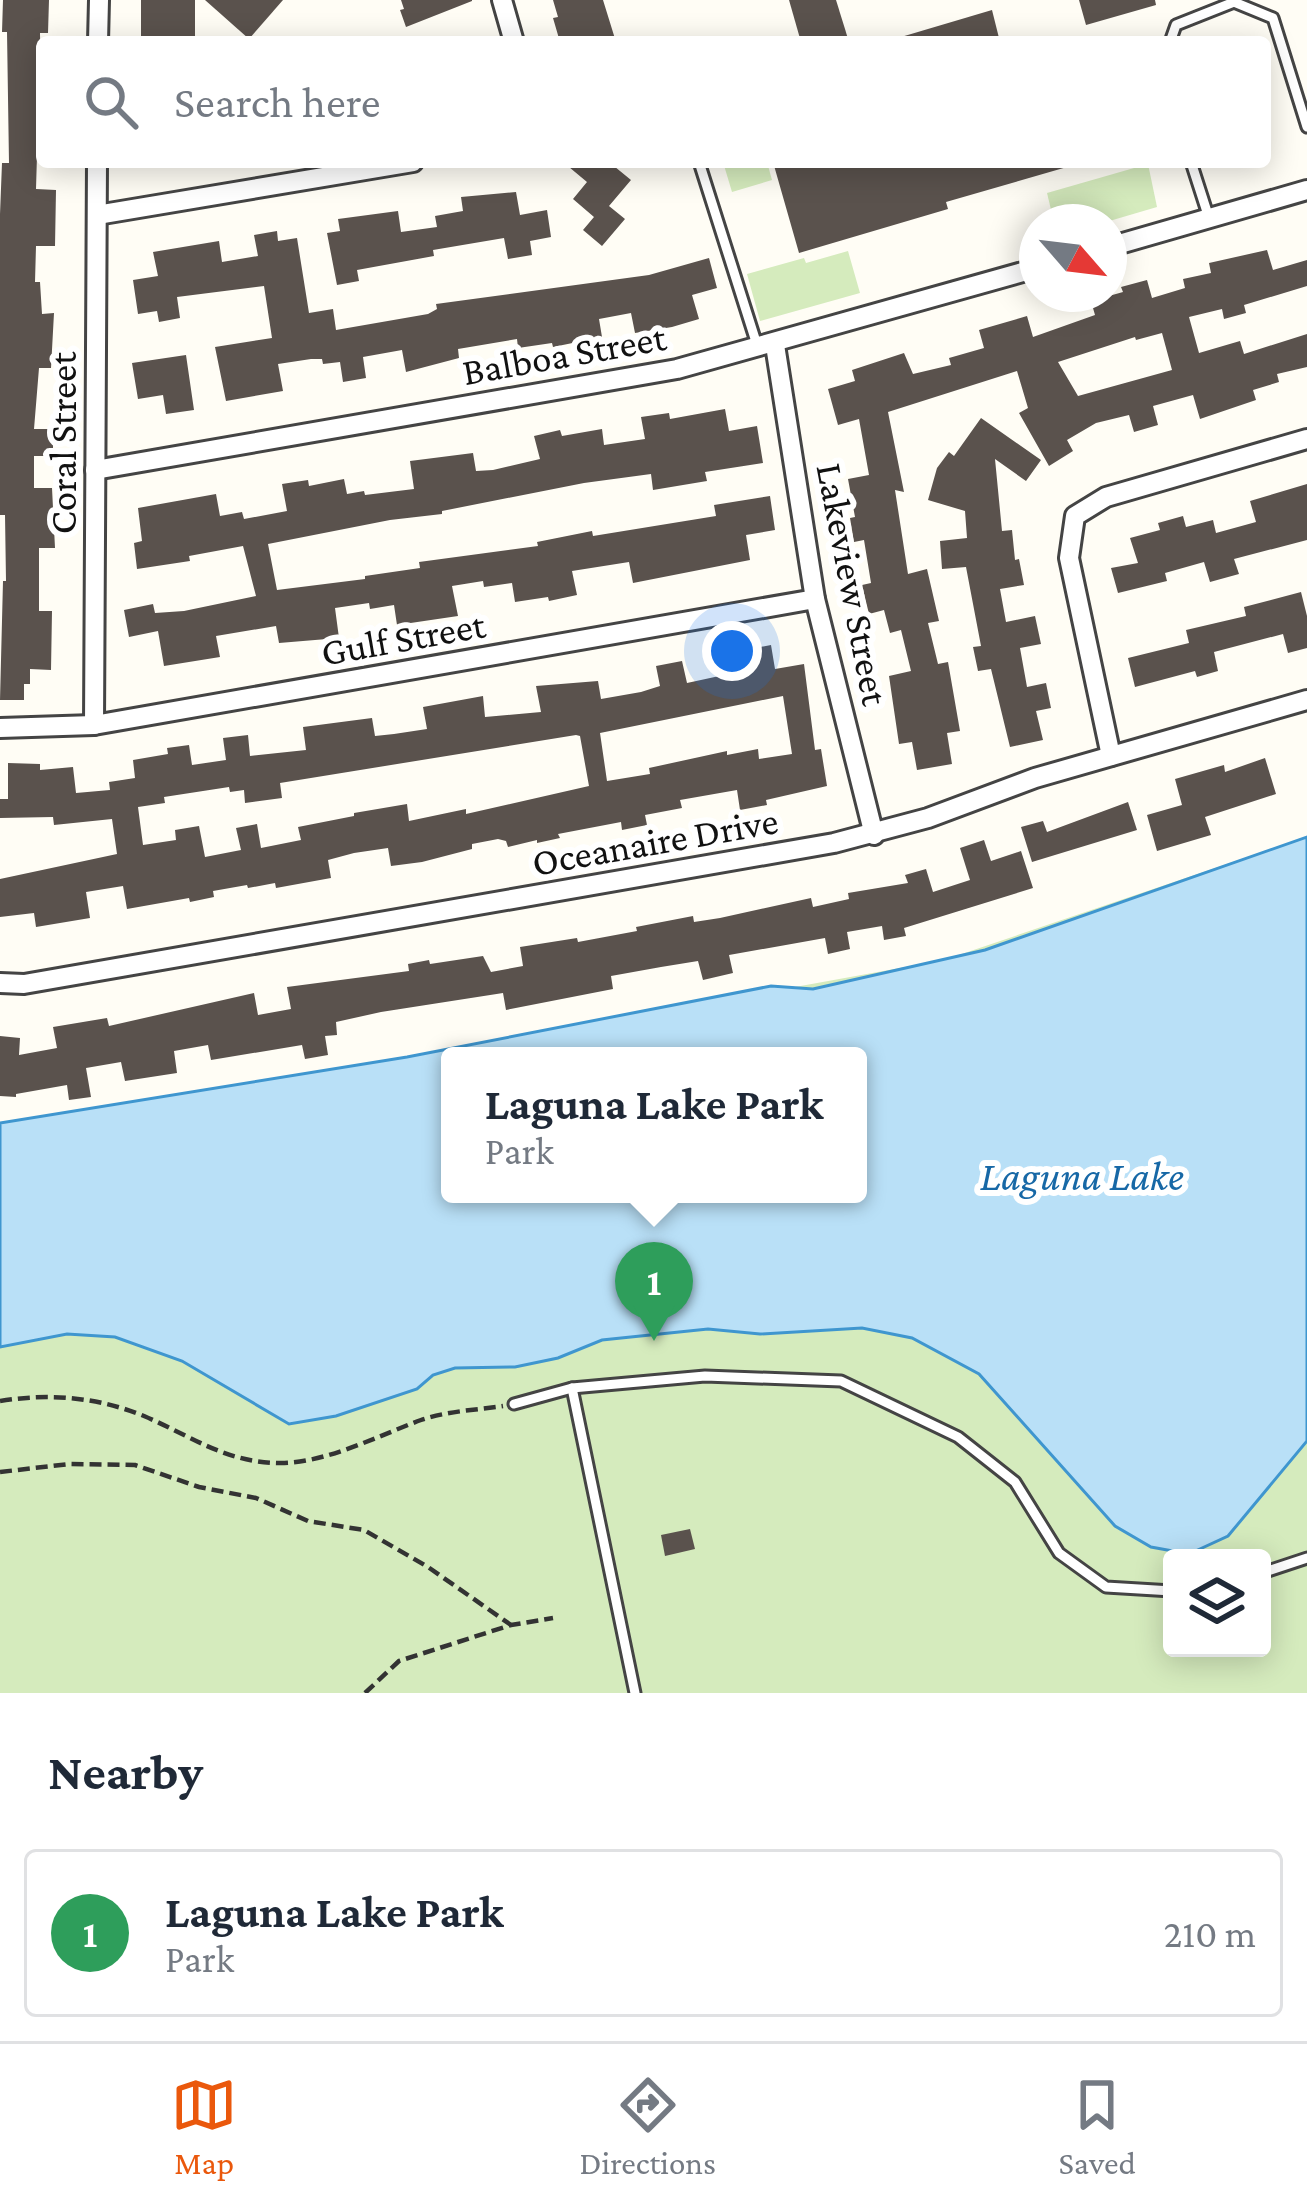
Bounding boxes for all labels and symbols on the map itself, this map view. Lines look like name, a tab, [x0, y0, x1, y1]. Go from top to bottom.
north arrow	[1019, 204, 1127, 312]
street label: Balboa Street	[459, 315, 670, 393]
street label: Coral Street	[41, 351, 84, 534]
street label: Lakeview Street	[808, 459, 898, 710]
street label: Gulf Street	[318, 602, 489, 674]
your location	[702, 621, 762, 681]
street label: Oceanaire Drive	[529, 798, 781, 884]
water label: Laguna Lake	[980, 1152, 1184, 1199]
pin: 1	[615, 1242, 693, 1341]

